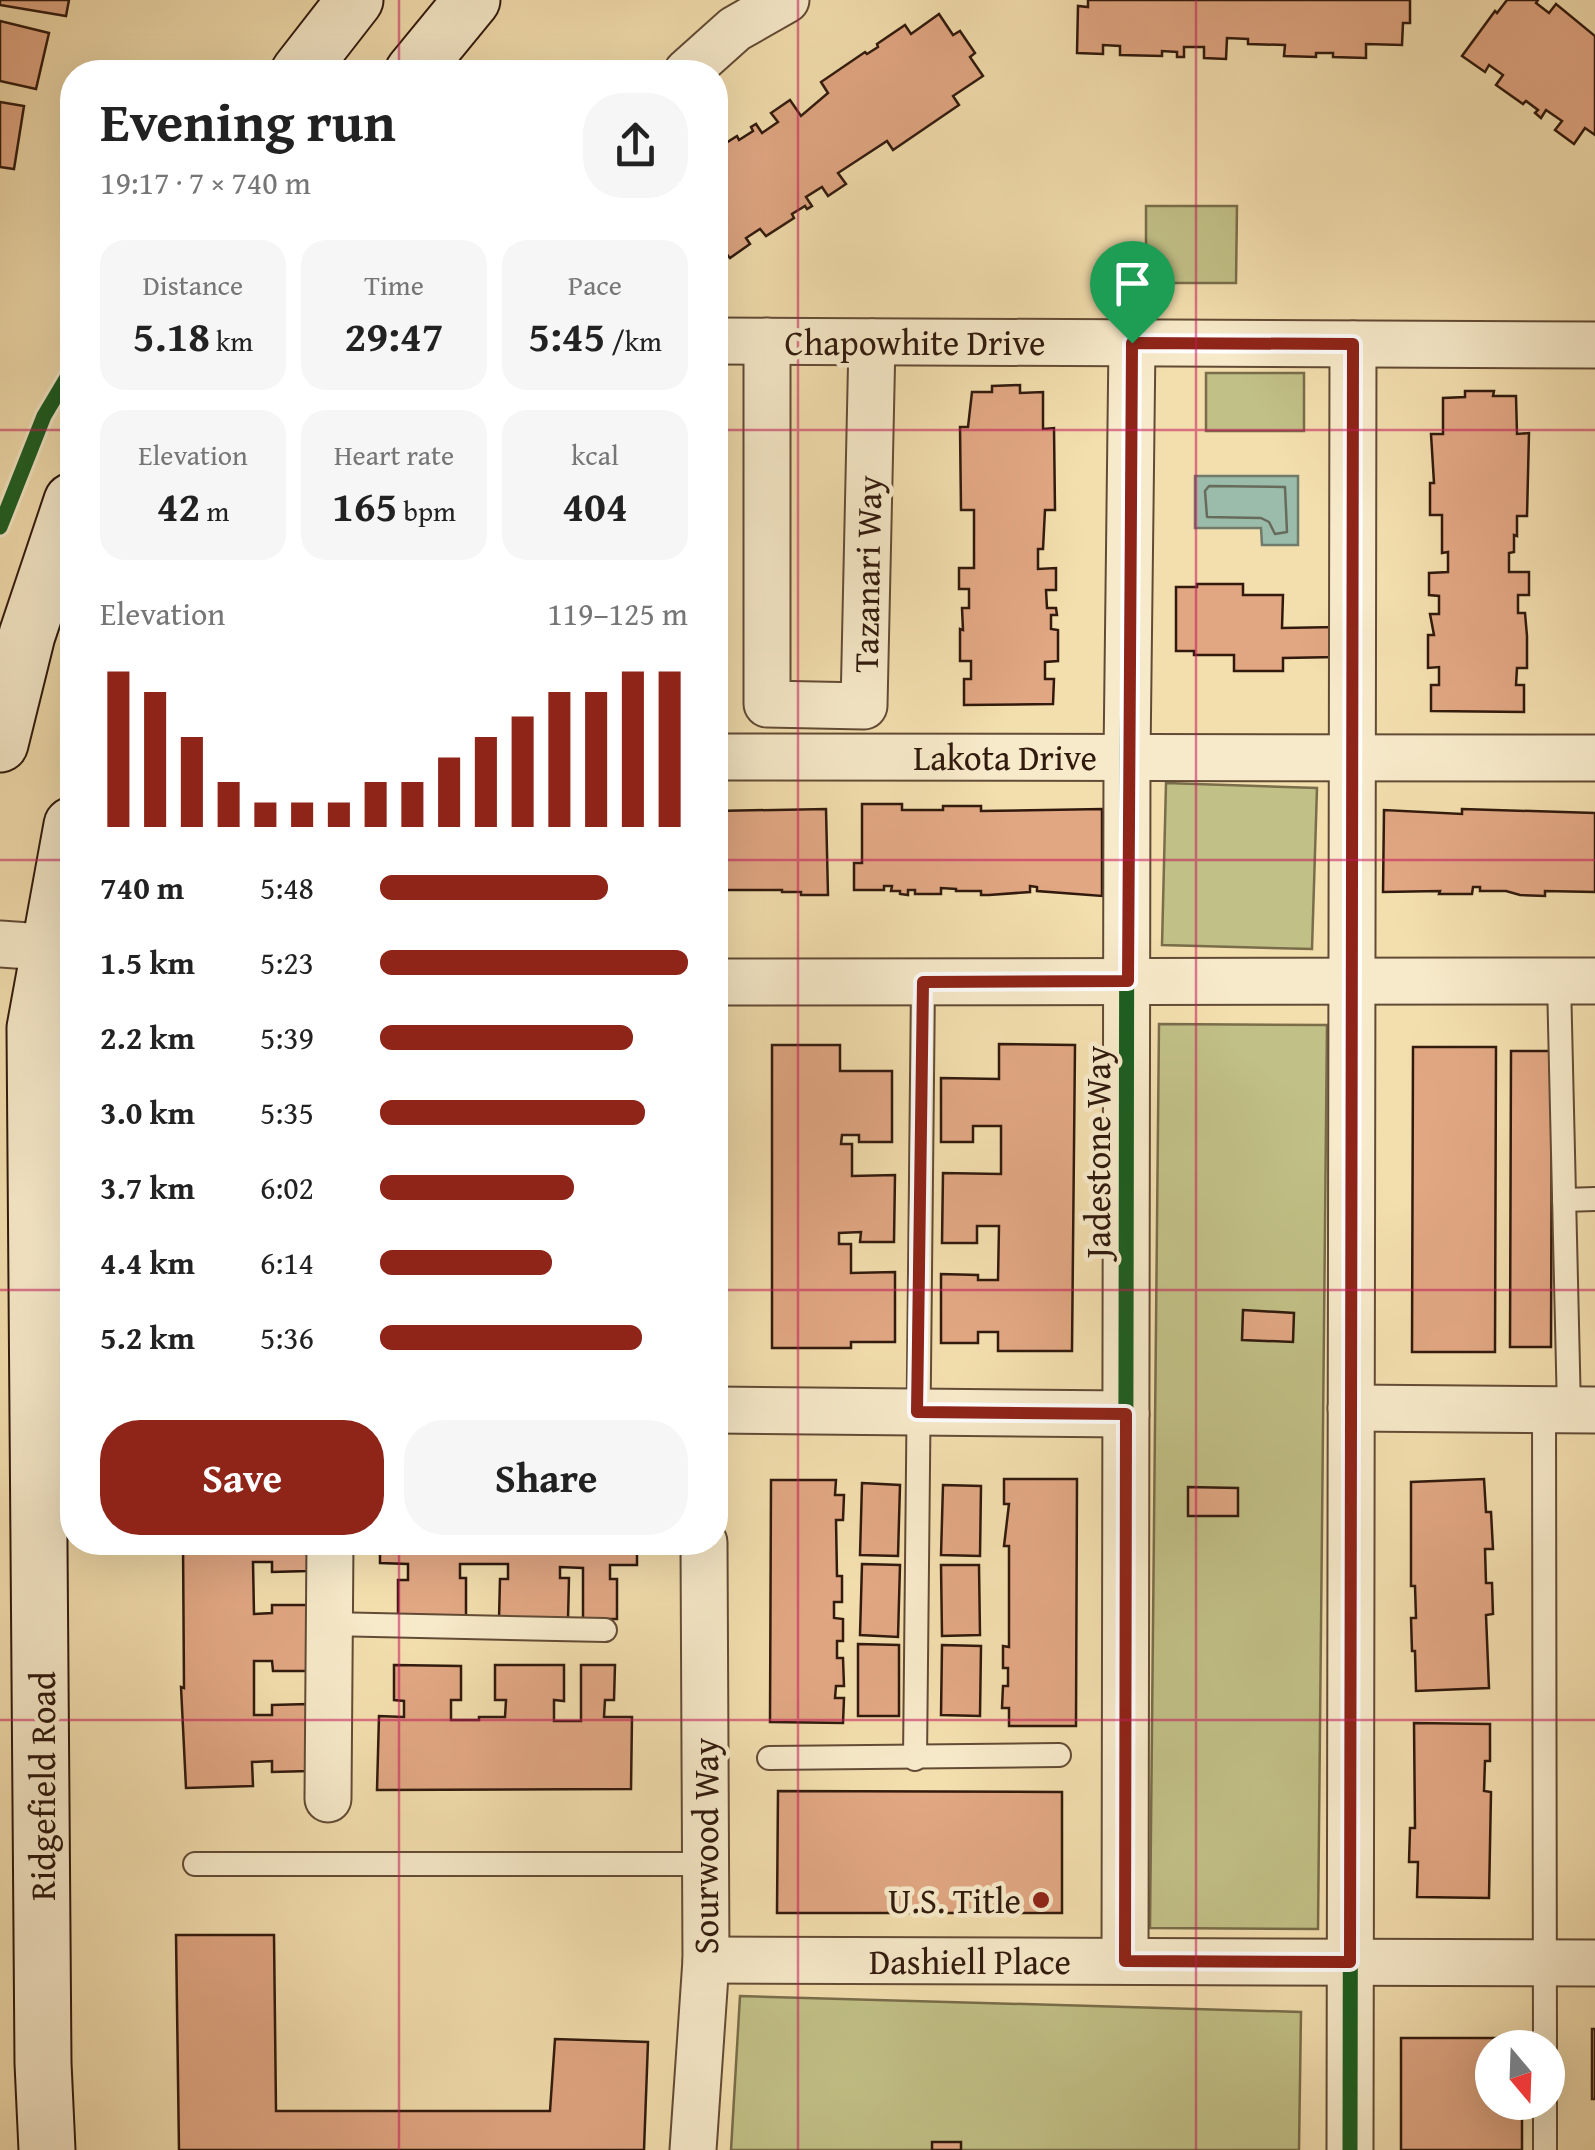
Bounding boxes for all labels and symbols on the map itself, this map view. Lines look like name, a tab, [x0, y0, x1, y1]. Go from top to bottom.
pin	[1090, 241, 1175, 344]
street label: Chapowhite Drive	[785, 317, 1045, 368]
street label: Tazanari Way	[840, 474, 894, 673]
street label: Lakota Drive	[913, 732, 1097, 783]
street label: Jadestone Way	[1072, 1045, 1123, 1262]
street label: Ridgefield Road	[17, 1671, 68, 1901]
street label: Sourwood Way	[680, 1737, 731, 1955]
place label: U.S. Title	[888, 1875, 1021, 1926]
marker: U.S. Title	[1030, 1889, 1052, 1911]
street label: Dashiell Place	[869, 1936, 1071, 1987]
north arrow	[1475, 2030, 1565, 2120]

